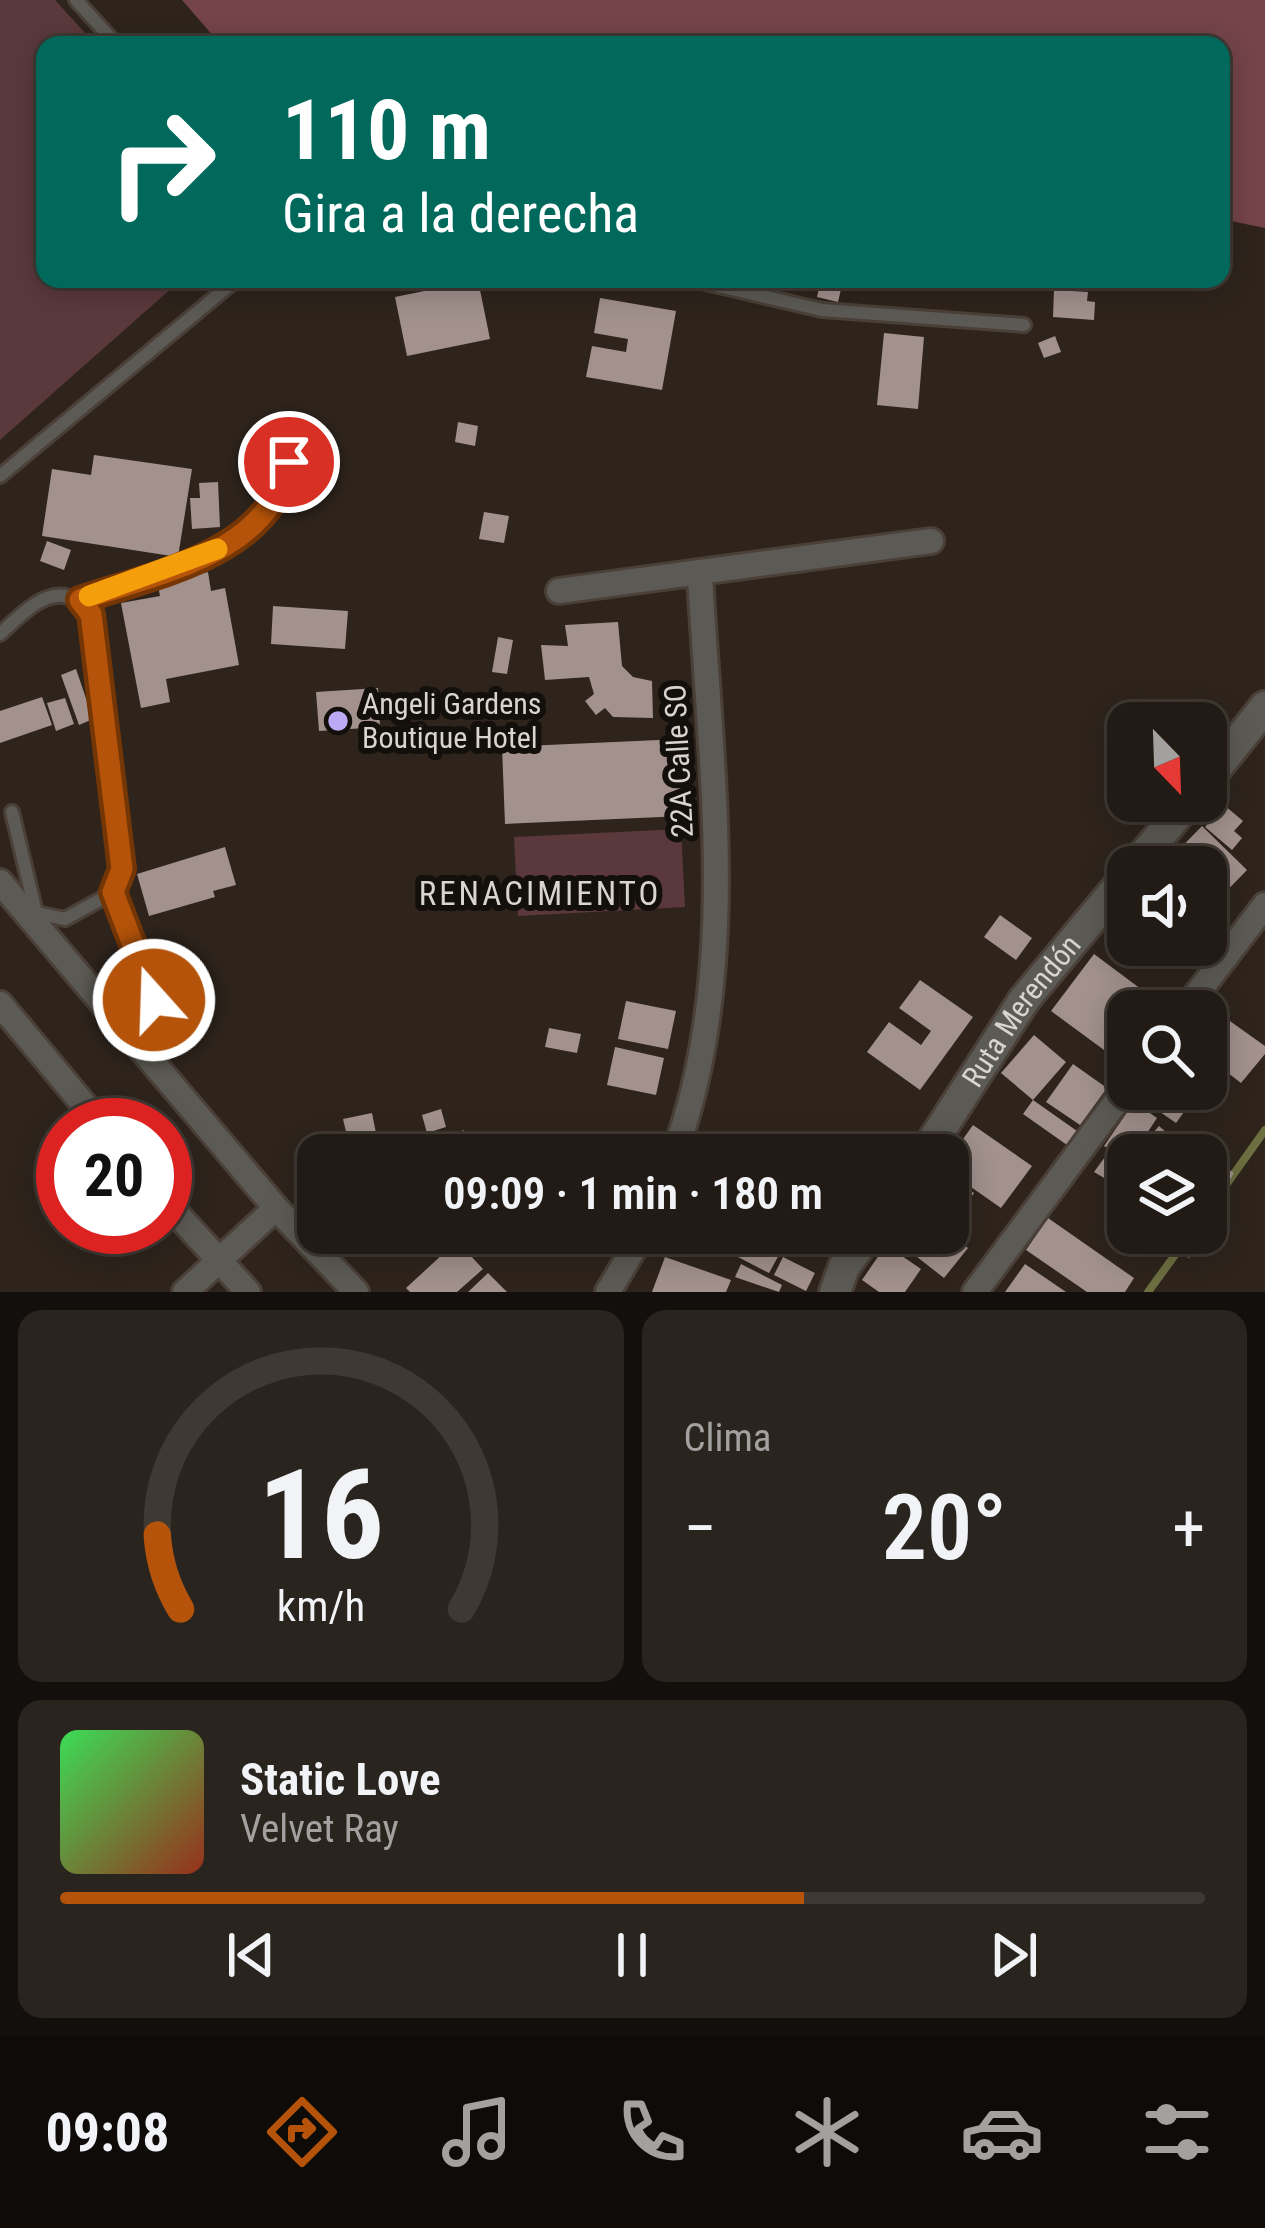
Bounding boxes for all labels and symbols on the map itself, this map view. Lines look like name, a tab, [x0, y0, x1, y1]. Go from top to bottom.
pin	[238, 411, 340, 513]
street label: 22A Calle SO	[657, 683, 700, 839]
place label: Angeli Gardens Boutique Hotel	[362, 686, 541, 755]
north arrow	[1107, 702, 1227, 822]
marker: Angeli Gardens Boutique Hotel	[325, 708, 351, 734]
district label: RENACIMIENTO	[419, 874, 661, 913]
street label: Ruta Merendón	[955, 928, 1088, 1093]
position arrow	[91, 937, 217, 1063]
speed limit sign: 20	[36, 1098, 192, 1254]

